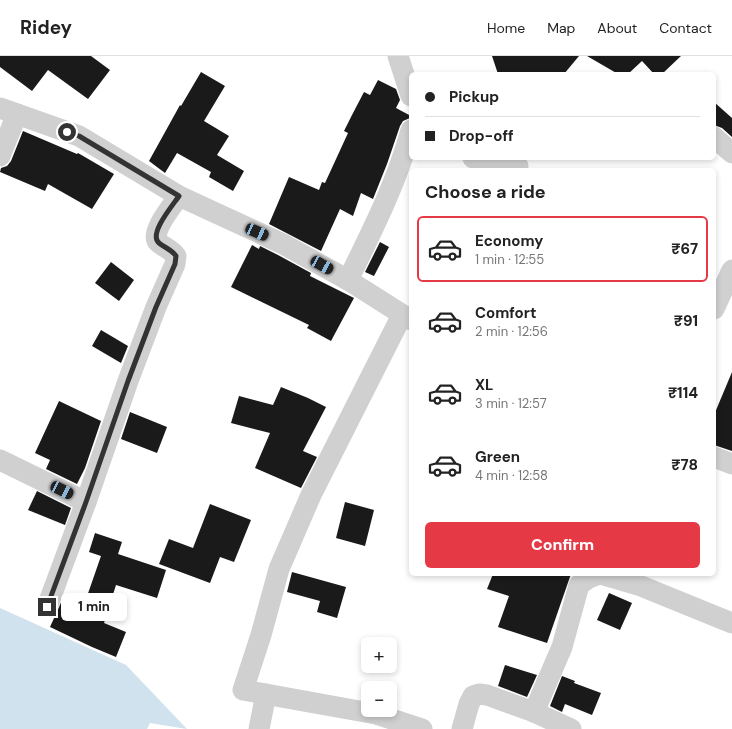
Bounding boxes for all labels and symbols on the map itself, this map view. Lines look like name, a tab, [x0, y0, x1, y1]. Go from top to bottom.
route start	[58, 123, 76, 141]
car	[244, 222, 270, 242]
car	[309, 254, 335, 276]
car	[49, 479, 75, 501]
callout: 1 min	[61, 593, 127, 621]
route end	[38, 598, 56, 616]

